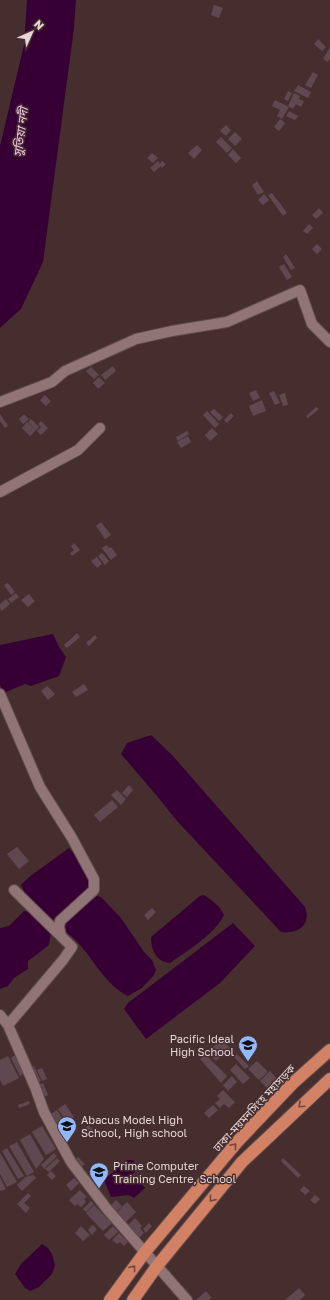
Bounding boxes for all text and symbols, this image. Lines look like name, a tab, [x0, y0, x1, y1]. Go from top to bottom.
north arrow	[12, 12, 52, 52]
text: N	[32, 17, 47, 32]
water label: সুতিয়া নদী	[10, 103, 31, 158]
place label: Pacific Ideal High School	[170, 1032, 234, 1058]
school or university icon: Pacific Ideal High School	[237, 1034, 259, 1062]
street label: ঢাকা-ময়মনসিংহ মহাসড়ক	[209, 1061, 297, 1155]
one-way arrow	[298, 1100, 306, 1108]
place label: Abacus Model High School, High school	[81, 1113, 187, 1139]
school or university icon: Abacus Model High School, High school	[56, 1115, 78, 1143]
one-way arrow	[229, 1144, 236, 1151]
place label: Prime Computer Training Centre, School	[113, 1159, 236, 1185]
school or university icon: Prime Computer Training Centre, School	[88, 1161, 110, 1189]
one-way arrow	[209, 1194, 216, 1201]
one-way arrow	[128, 1266, 135, 1273]

